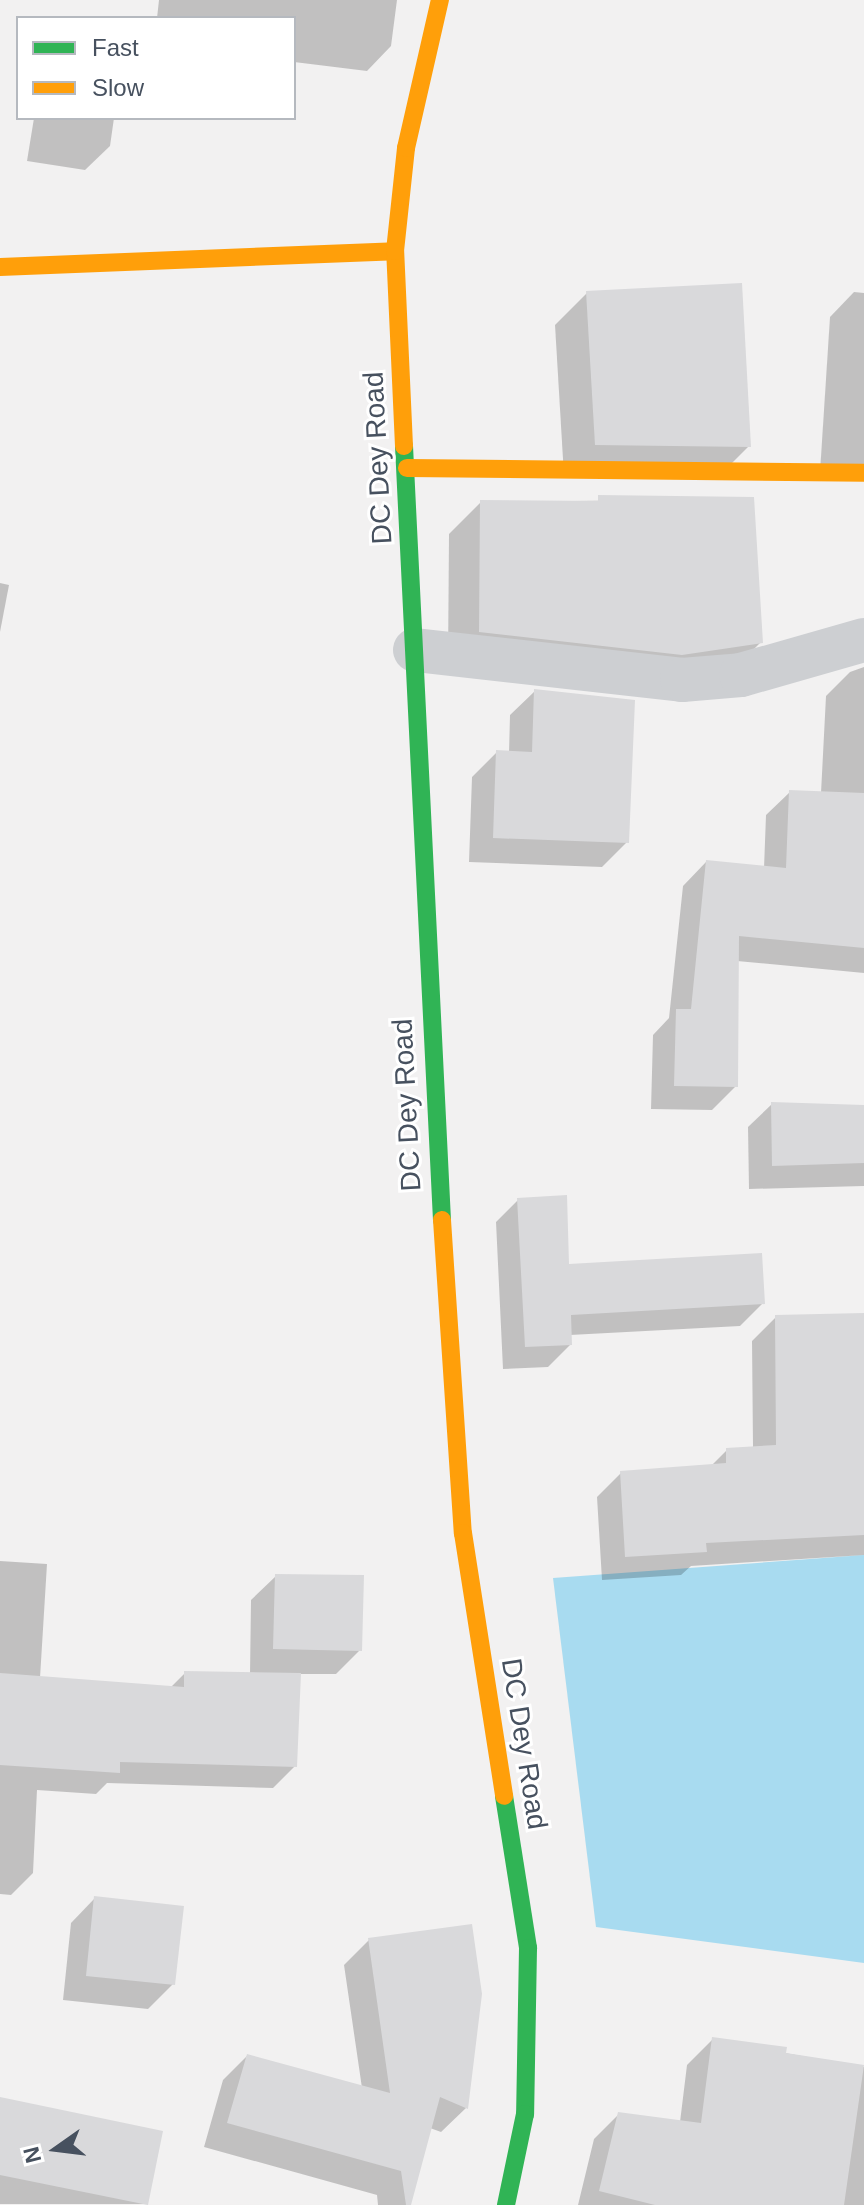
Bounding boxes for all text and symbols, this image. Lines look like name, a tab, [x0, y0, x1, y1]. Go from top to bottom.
legend	[16, 16, 296, 120]
text: Fast	[92, 34, 139, 61]
text: Slow	[92, 74, 144, 101]
street label: DC Dey Road	[357, 371, 399, 545]
street label: DC Dey Road	[386, 1018, 428, 1192]
street label: DC Dey Road	[494, 1656, 554, 1832]
north arrow	[16, 2109, 96, 2189]
text: N	[18, 2144, 46, 2166]

